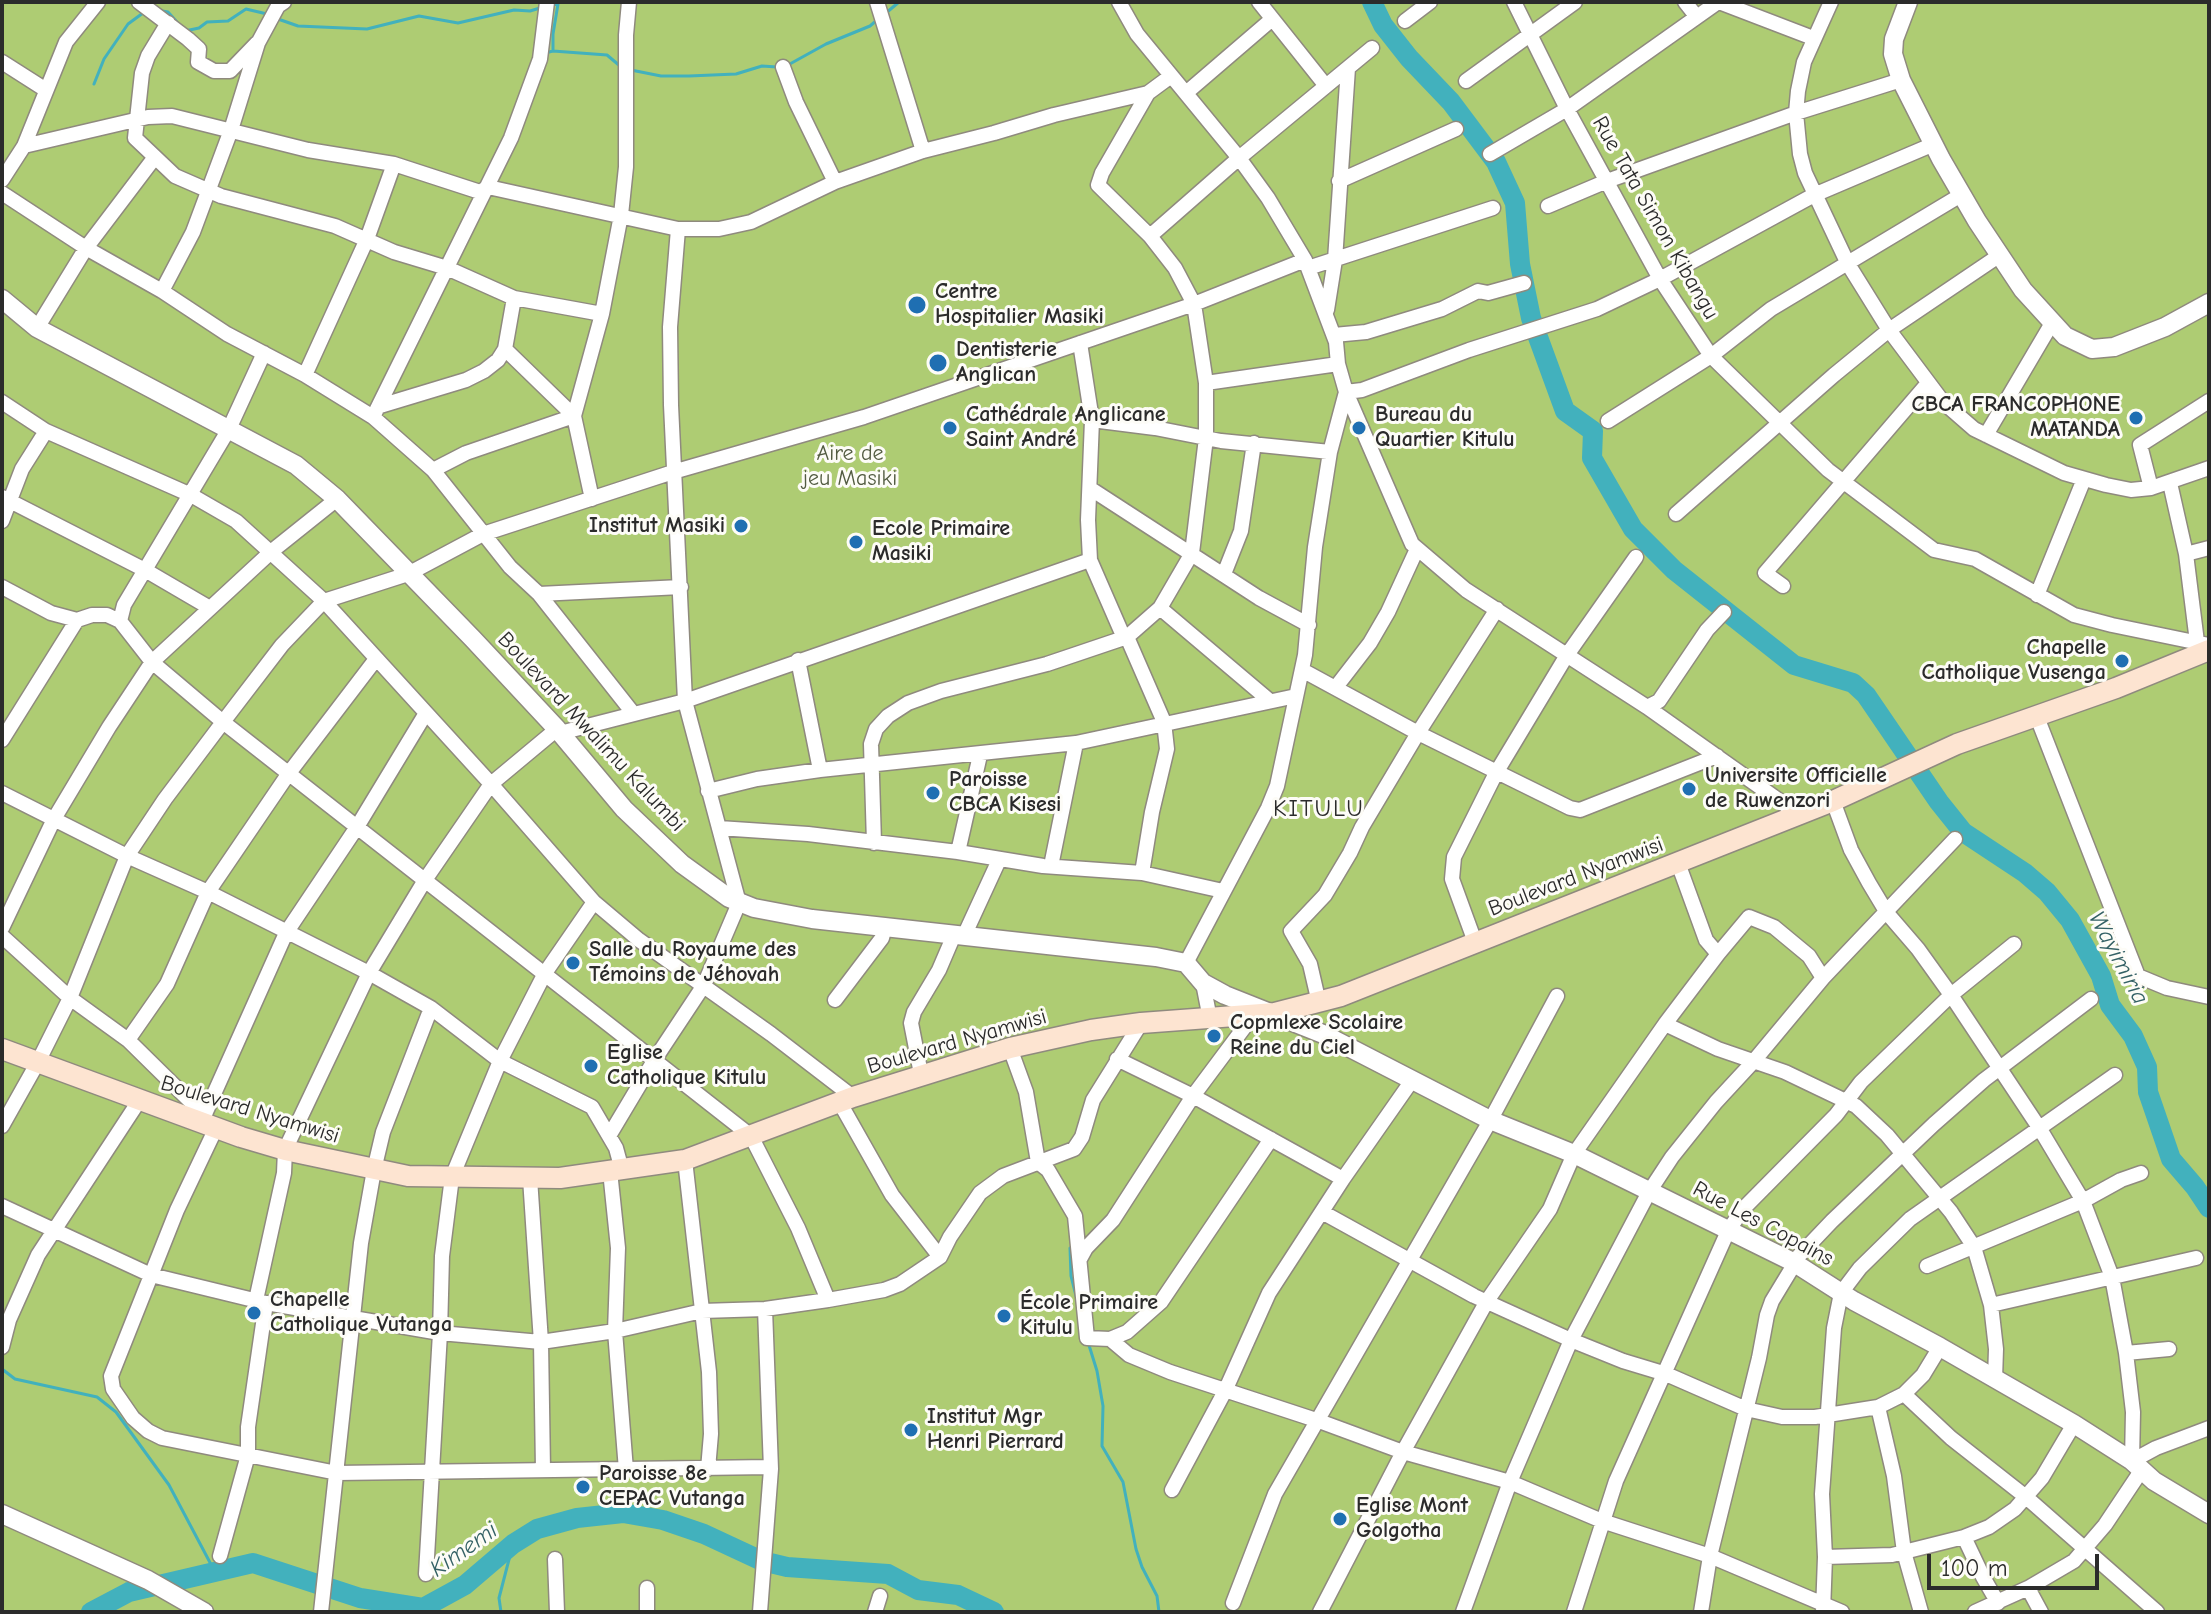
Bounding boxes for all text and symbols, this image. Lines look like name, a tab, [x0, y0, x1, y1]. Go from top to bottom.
street label: Rue Tata Simon Kibangu	[1586, 112, 1724, 324]
place label: Centre Hospitalier Masiki	[935, 279, 1104, 330]
marker: Centre Hospitalier Masiki	[906, 294, 928, 316]
place label: Dentisterie Anglican	[956, 337, 1057, 388]
marker: Dentisterie Anglican	[927, 352, 949, 374]
place label: CBCA FRANCOPHONE MATANDA	[1911, 392, 2120, 444]
place label: Cathédrale Anglicane Saint André	[966, 402, 1166, 454]
place label: Bureau du Quartier Kitulu	[1375, 402, 1515, 454]
marker: CBCA FRANCOPHONE MATANDA	[2127, 409, 2145, 427]
marker: Cathédrale Anglicane Saint André	[941, 419, 959, 437]
marker: Bureau du Quartier Kitulu	[1350, 419, 1368, 437]
park label: Aire de jeu Masiki	[803, 441, 897, 492]
place label: Institut Masiki	[589, 513, 725, 539]
place label: Ecole Primaire Masiki	[872, 516, 1010, 568]
marker: Institut Masiki	[732, 517, 750, 535]
marker: Ecole Primaire Masiki	[847, 533, 865, 551]
street label: Boulevard Mwalimu Kalumbi	[492, 627, 690, 837]
place label: Chapelle Catholique Vusenga	[1922, 635, 2106, 686]
marker: Chapelle Catholique Vusenga	[2113, 652, 2131, 670]
place label: Universite Officielle de Ruwenzori	[1705, 763, 1887, 814]
place label: Paroisse CBCA Kisesi	[949, 767, 1061, 818]
marker: Universite Officielle de Ruwenzori	[1680, 780, 1698, 798]
marker: Paroisse CBCA Kisesi	[924, 784, 942, 802]
district label: KITULU	[1273, 795, 1365, 823]
street label: Boulevard Nyamwisi	[1485, 831, 1667, 923]
water label: Wayimiria	[2082, 907, 2154, 1009]
place label: Salle du Royaume des Témoins de Jéhovah	[589, 937, 796, 988]
marker: Salle du Royaume des Témoins de Jéhovah	[564, 954, 582, 972]
street label: Boulevard Nyamwisi	[864, 1004, 1050, 1080]
place label: Copmlexe Scolaire Reine du Ciel	[1230, 1010, 1403, 1062]
marker: Copmlexe Scolaire Reine du Ciel	[1205, 1027, 1223, 1045]
place label: Eglise Catholique Kitulu	[607, 1040, 766, 1092]
marker: Eglise Catholique Kitulu	[582, 1057, 600, 1075]
street label: Boulevard Nyamwisi	[158, 1070, 342, 1150]
street label: Rue Les Copains	[1688, 1176, 1838, 1272]
place label: Chapelle Catholique Vutanga	[270, 1287, 452, 1338]
place label: École Primaire Kitulu	[1020, 1290, 1158, 1342]
marker: Chapelle Catholique Vutanga	[245, 1304, 263, 1322]
marker: École Primaire Kitulu	[995, 1307, 1013, 1325]
place label: Institut Mgr Henri Pierrard	[927, 1404, 1064, 1456]
marker: Institut Mgr Henri Pierrard	[902, 1421, 920, 1439]
place label: Paroisse 8e CEPAC Vutanga	[599, 1461, 745, 1512]
marker: Paroisse 8e CEPAC Vutanga	[574, 1478, 592, 1496]
place label: Eglise Mont Golgotha	[1356, 1493, 1468, 1544]
marker: Eglise Mont Golgotha	[1331, 1510, 1349, 1528]
water label: Kimemi	[425, 1516, 503, 1584]
scale bar	[1931, 1538, 2103, 1588]
text: 100 m	[1941, 1554, 2008, 1582]

